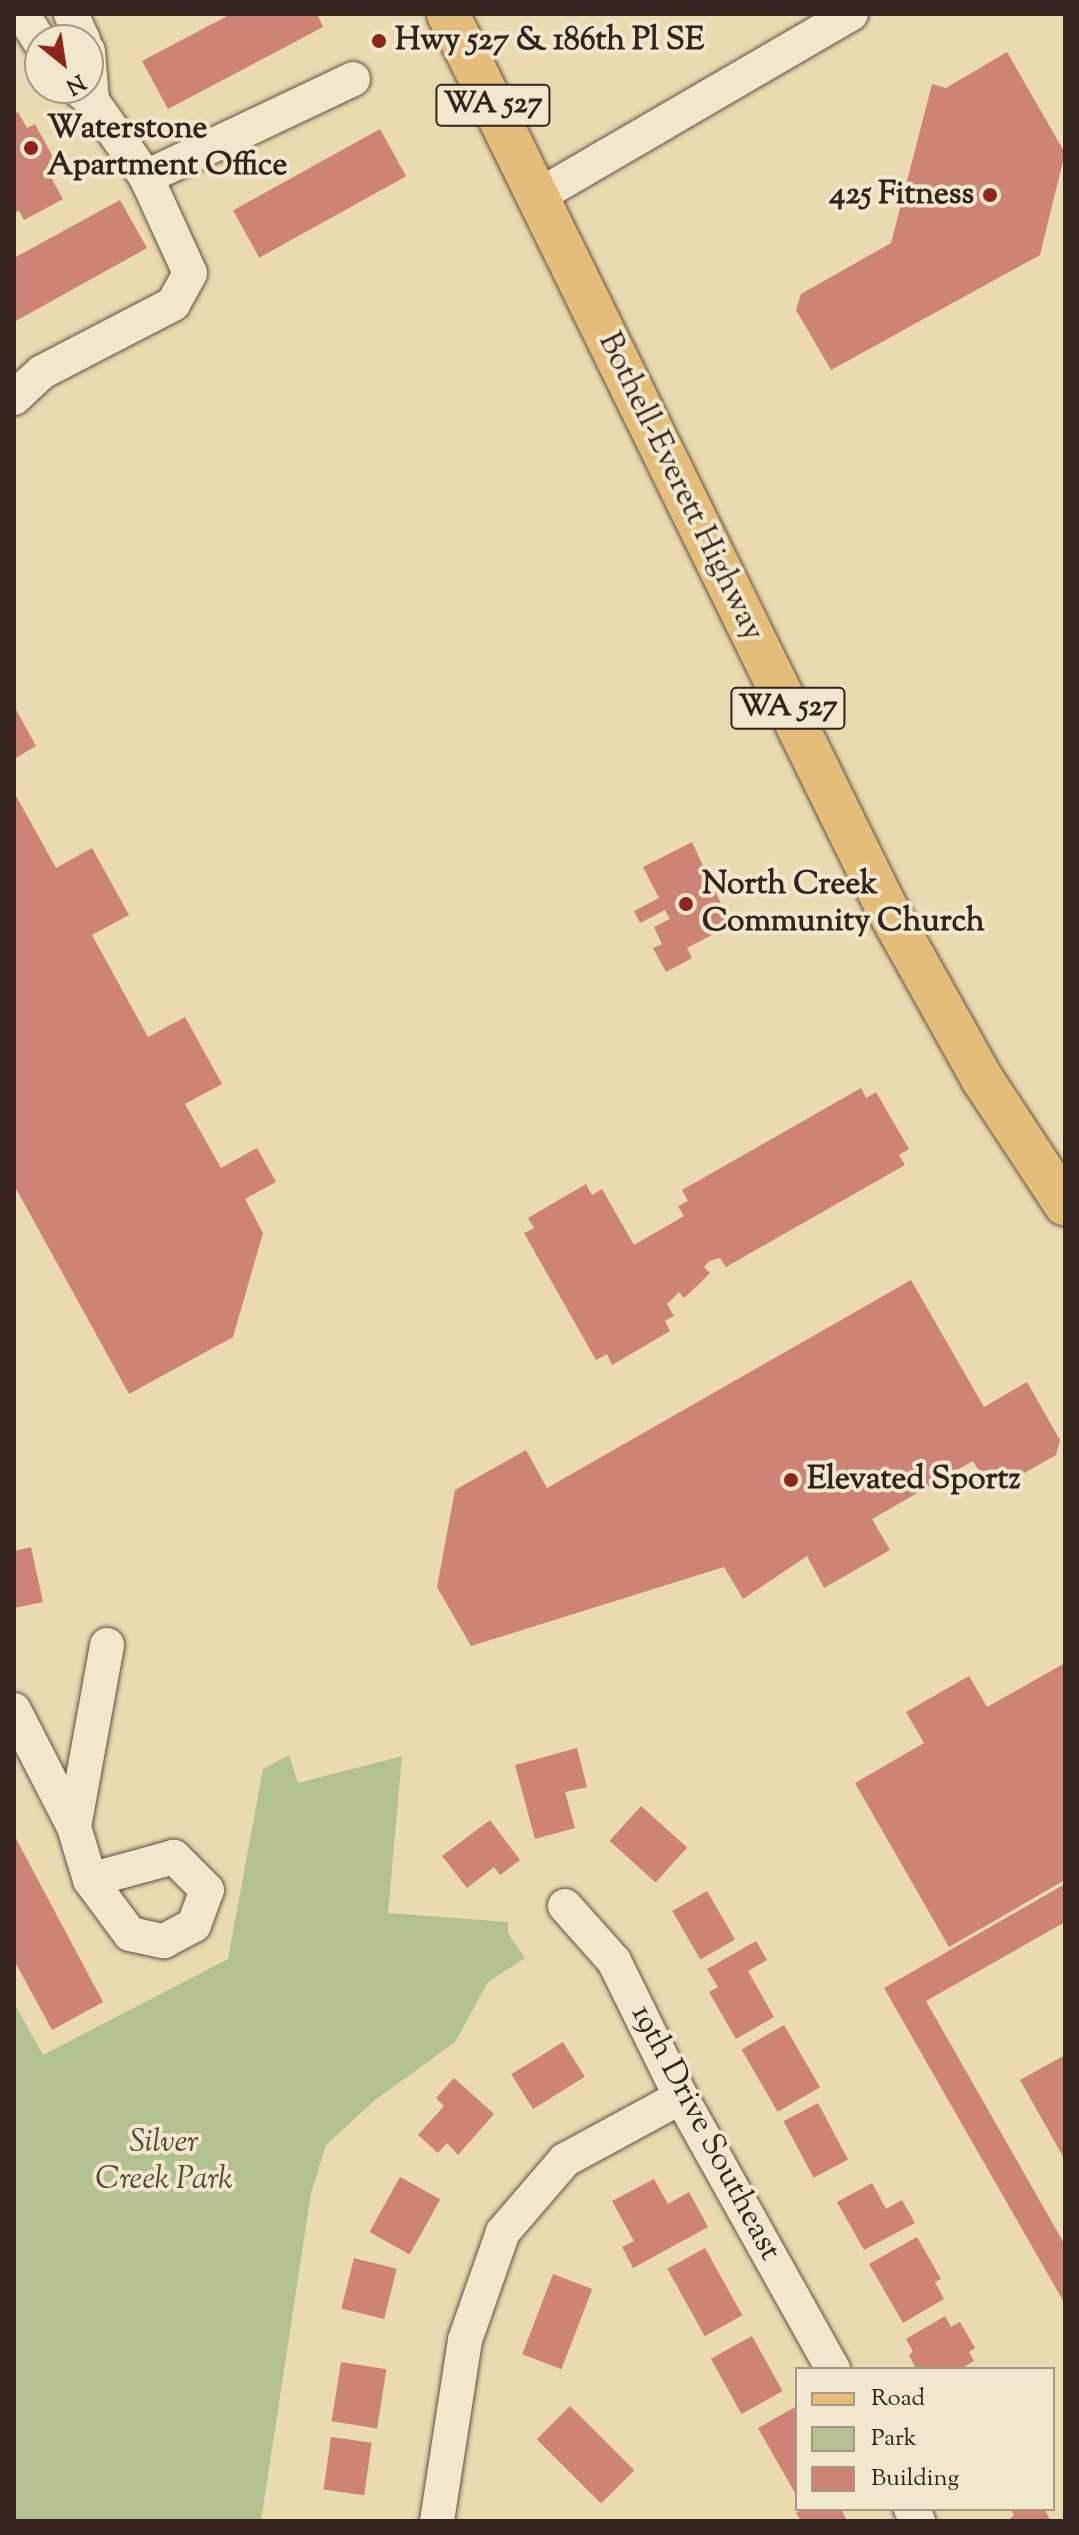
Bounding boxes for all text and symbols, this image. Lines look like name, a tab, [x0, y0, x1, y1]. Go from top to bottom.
place label: Hwy 527 & 186th Pl SE	[395, 22, 704, 60]
north arrow	[24, 24, 104, 104]
marker: Hwy 527 & 186th Pl SE	[370, 32, 388, 50]
text: N	[59, 65, 91, 101]
road number: WA 527	[435, 79, 551, 131]
place label: Waterstone Apartment Office	[47, 111, 287, 186]
marker: Waterstone Apartment Office	[22, 139, 40, 157]
place label: 425 Fitness	[829, 176, 974, 214]
marker: 425 Fitness	[981, 186, 999, 204]
street label: Bothell-Everett Highway	[589, 327, 771, 647]
road number: WA 527	[730, 682, 846, 734]
place label: North Creek Community Church	[702, 867, 985, 942]
marker: North Creek Community Church	[677, 895, 695, 913]
place label: Elevated Sportz	[807, 1461, 1021, 1499]
marker: Elevated Sportz	[782, 1471, 800, 1489]
street label: 19th Drive Southeast	[621, 1999, 789, 2267]
park label: Silver Creek Park	[95, 2125, 233, 2200]
legend	[795, 2367, 1055, 2511]
text: Road	[871, 2382, 925, 2416]
text: Park	[871, 2422, 917, 2456]
text: Building	[871, 2462, 959, 2496]

